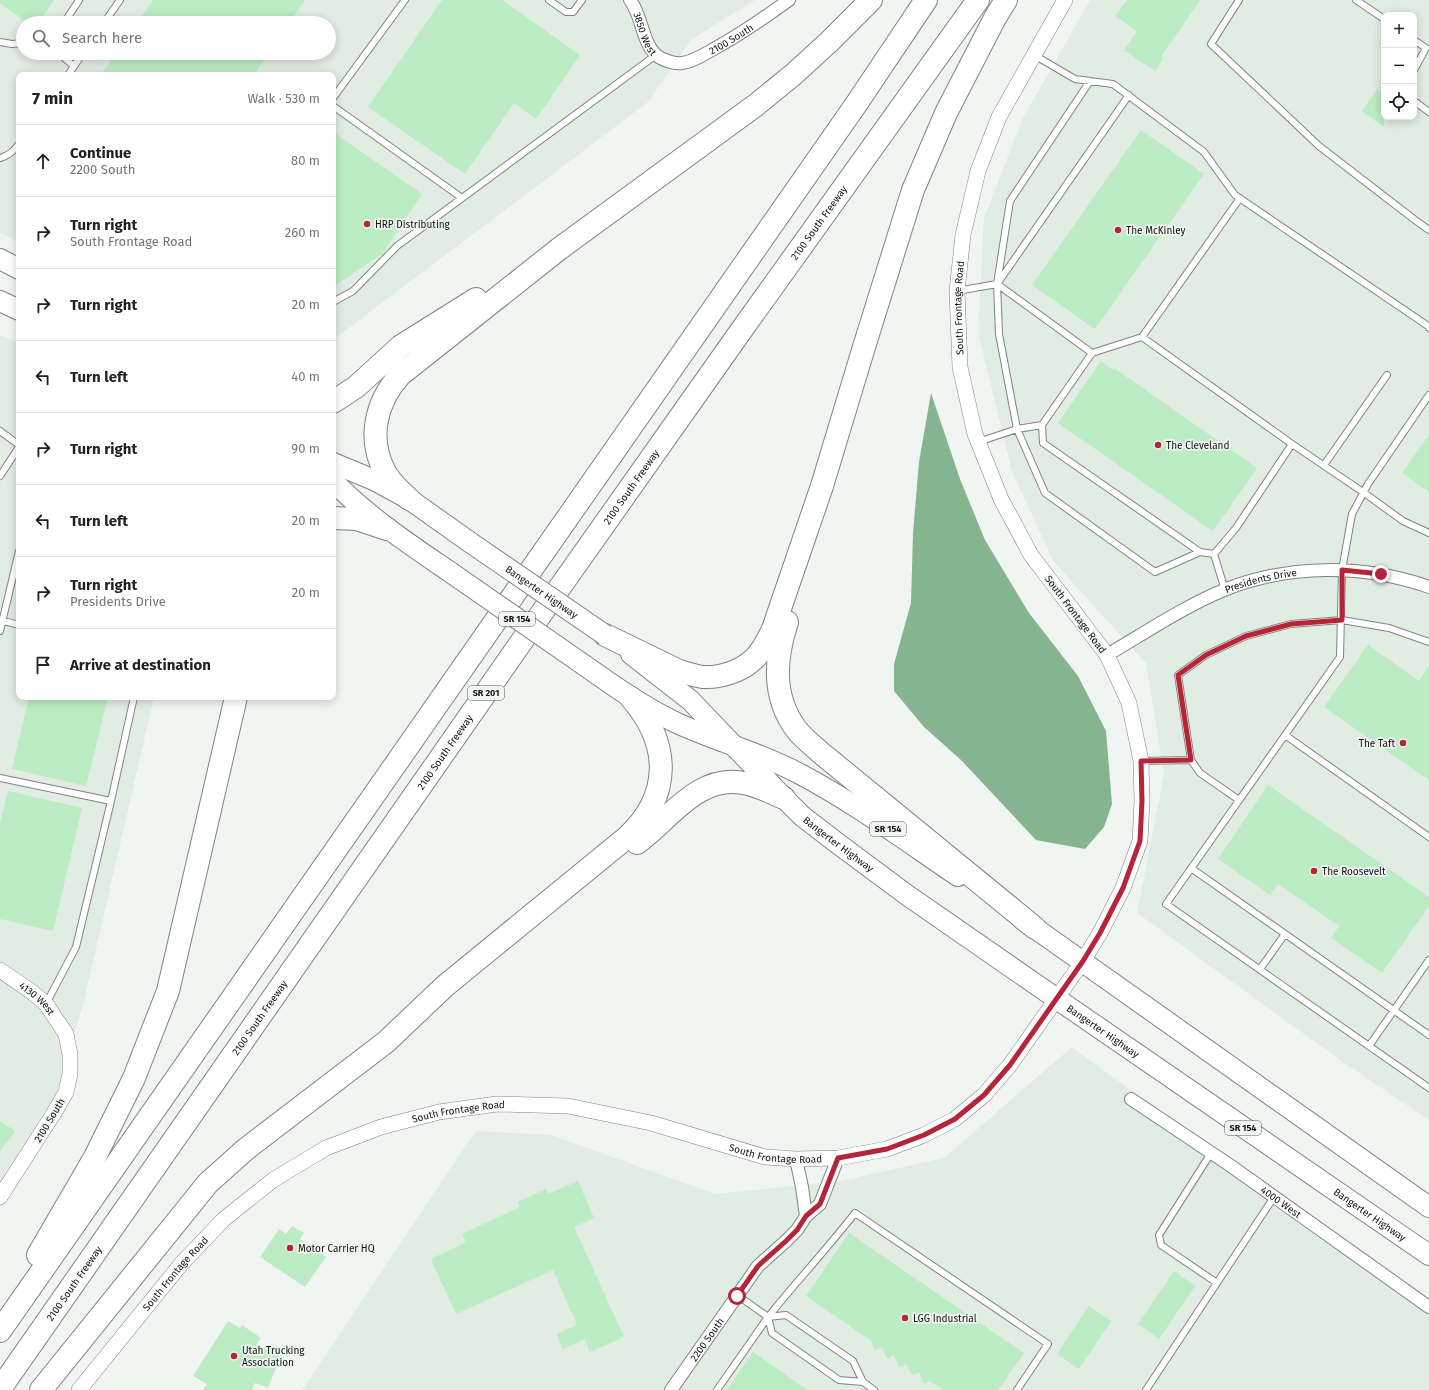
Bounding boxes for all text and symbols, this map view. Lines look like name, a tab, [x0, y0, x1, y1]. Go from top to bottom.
street label: 3850 West	[630, 11, 659, 59]
map controls	[1381, 12, 1417, 120]
button: +	[1381, 12, 1417, 48]
search box	[16, 16, 336, 60]
street label: 2100 South	[707, 22, 756, 57]
icon: search	[30, 27, 52, 49]
text: Search here	[62, 29, 142, 47]
button: −	[1381, 48, 1417, 84]
button: locate	[1381, 84, 1417, 120]
text: 7 min	[32, 88, 73, 109]
text: Walk · 530 m	[247, 91, 320, 106]
text: Continue	[70, 144, 131, 162]
icon: ahead	[32, 150, 54, 172]
text: 80 m	[291, 153, 320, 168]
text: 2200 South	[70, 162, 135, 177]
street label: 2100 South Freeway	[789, 184, 850, 263]
text: Turn right	[70, 216, 137, 234]
marker: HRP Distributing	[362, 219, 372, 229]
place label: HRP Distributing	[375, 219, 451, 231]
icon: right	[32, 222, 54, 244]
text: 260 m	[285, 225, 320, 240]
marker: The McKinley	[1113, 225, 1123, 235]
place label: The McKinley	[1126, 225, 1186, 237]
text: South Frontage Road	[70, 234, 192, 249]
street label: South Frontage Road	[952, 260, 967, 355]
icon: right	[32, 294, 54, 316]
text: Turn right	[70, 296, 137, 314]
text: 20 m	[292, 297, 320, 312]
icon: left	[32, 366, 54, 388]
text: Turn left	[70, 368, 128, 386]
text: 40 m	[291, 369, 320, 384]
icon: right	[32, 438, 54, 460]
text: Turn right	[70, 440, 137, 458]
marker: The Cleveland	[1153, 440, 1163, 450]
place label: The Cleveland	[1166, 440, 1229, 452]
text: 90 m	[291, 441, 320, 456]
street label: 2100 South Freeway	[601, 448, 662, 527]
icon: left	[32, 510, 54, 532]
text: Turn left	[70, 512, 128, 530]
text: 20 m	[292, 513, 320, 528]
street label: Bangerter Highway	[503, 563, 580, 622]
route end	[1372, 565, 1390, 583]
street label: Presidents Drive	[1223, 567, 1297, 596]
street label: South Frontage Road	[1042, 573, 1108, 656]
text: Turn right	[70, 576, 137, 594]
icon: right	[32, 582, 54, 604]
text: 20 m	[292, 585, 320, 600]
text: Presidents Drive	[70, 594, 166, 609]
road number: SR 154	[499, 612, 535, 626]
icon: arrive	[32, 654, 54, 676]
text: Arrive at destination	[70, 656, 211, 674]
road number: SR 201	[468, 686, 504, 700]
street label: 2100 South Freeway	[415, 713, 476, 792]
place label: The Taft	[1359, 738, 1395, 750]
marker: The Taft	[1398, 738, 1408, 748]
street label: Bangerter Highway	[800, 814, 876, 875]
road number: SR 154	[870, 822, 906, 836]
marker: The Roosevelt	[1309, 866, 1319, 876]
place label: The Roosevelt	[1322, 866, 1386, 878]
street label: 2100 South Freeway	[230, 978, 290, 1058]
street label: 4130 West	[17, 980, 57, 1018]
street label: Bangerter Highway	[1064, 1002, 1141, 1061]
street label: 2100 South	[32, 1096, 68, 1145]
street label: South Frontage Road	[411, 1099, 505, 1126]
road number: SR 154	[1225, 1121, 1261, 1135]
street label: South Frontage Road	[727, 1142, 822, 1166]
street label: 4000 West	[1258, 1184, 1303, 1221]
street label: Bangerter Highway	[1331, 1186, 1408, 1244]
street label: South Frontage Road	[141, 1234, 211, 1314]
marker: Motor Carrier HQ	[285, 1243, 295, 1253]
place label: Motor Carrier HQ	[298, 1243, 375, 1255]
street label: 2100 South Freeway	[44, 1244, 105, 1324]
route start	[728, 1287, 746, 1305]
marker: LGG Industrial	[900, 1313, 910, 1323]
place label: LGG Industrial	[913, 1313, 977, 1325]
street label: 2200 South	[688, 1316, 727, 1364]
place label: Utah Trucking Association	[242, 1345, 305, 1369]
marker: Utah Trucking Association	[229, 1351, 239, 1361]

